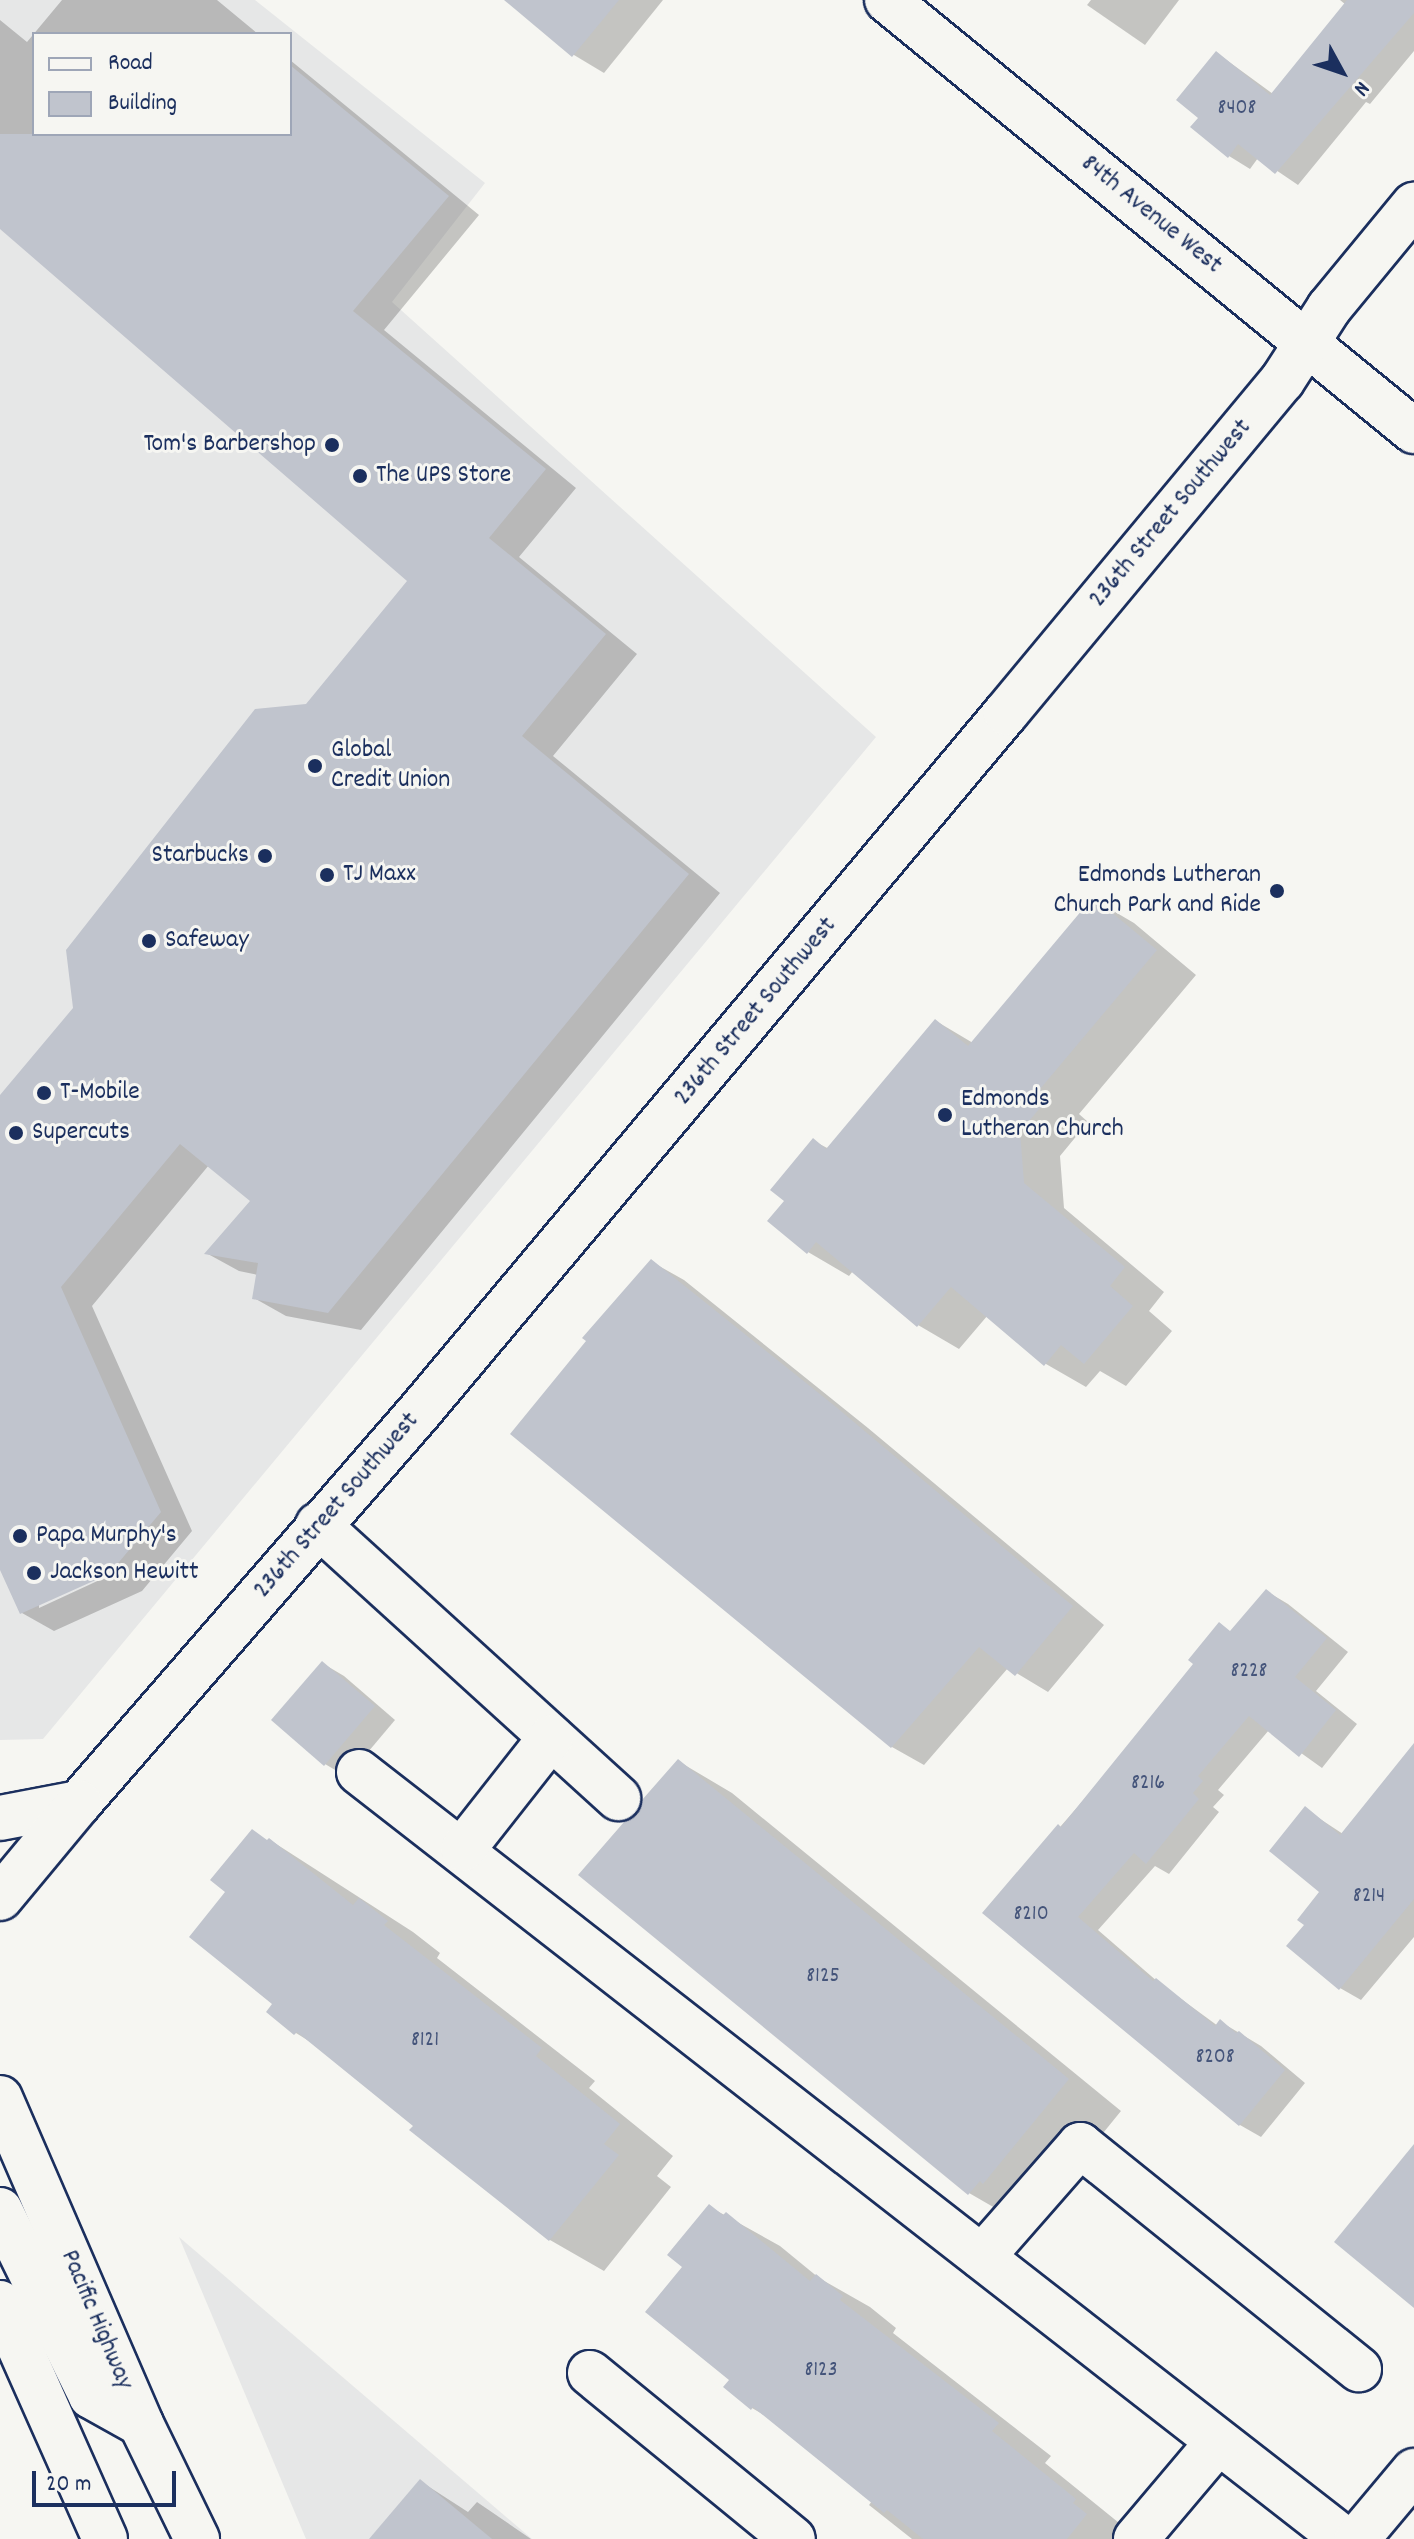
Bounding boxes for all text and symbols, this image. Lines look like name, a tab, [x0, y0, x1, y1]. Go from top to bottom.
legend	[32, 32, 292, 136]
north arrow	[1302, 32, 1382, 112]
text: Road	[108, 47, 153, 81]
text: N	[1345, 74, 1376, 102]
text: Building	[108, 87, 177, 121]
house number: 8408	[1218, 96, 1256, 122]
street label: 84th Avenue West	[1074, 149, 1228, 281]
street label: 236th Street Southwest	[1083, 413, 1259, 615]
place label: Tom's Barbershop	[144, 429, 316, 461]
marker: Tom's Barbershop	[323, 436, 341, 454]
place label: The UPS Store	[376, 460, 511, 492]
marker: The UPS Store	[351, 467, 369, 485]
place label: Global Credit Union	[331, 735, 450, 796]
marker: Global Credit Union	[306, 757, 324, 775]
place label: Starbucks	[152, 840, 249, 872]
marker: Starbucks	[256, 847, 274, 865]
place label: TJ Maxx	[343, 859, 416, 891]
place label: Edmonds Lutheran Church Park and Ride	[1053, 860, 1261, 922]
marker: TJ Maxx	[318, 866, 336, 884]
marker: Edmonds Lutheran Church Park and Ride	[1268, 882, 1286, 900]
street label: 236th Street Southwest	[668, 911, 844, 1113]
place label: Safeway	[165, 925, 249, 957]
marker: Safeway	[140, 932, 158, 950]
place label: T-Mobile	[60, 1077, 140, 1109]
marker: T-Mobile	[35, 1084, 53, 1102]
place label: Edmonds Lutheran Church	[961, 1084, 1124, 1146]
marker: Edmonds Lutheran Church	[936, 1106, 954, 1124]
place label: Supercuts	[32, 1117, 130, 1149]
marker: Supercuts	[7, 1124, 25, 1142]
street label: 236th Street Southwest	[248, 1406, 426, 1606]
place label: Papa Murphy's	[36, 1520, 177, 1552]
marker: Papa Murphy's	[11, 1527, 29, 1545]
place label: Jackson Hewitt	[50, 1557, 199, 1589]
marker: Jackson Hewitt	[25, 1564, 43, 1582]
house number: 8228	[1231, 1659, 1267, 1685]
house number: 8216	[1131, 1771, 1165, 1797]
house number: 8214	[1353, 1884, 1385, 1910]
house number: 8210	[1013, 1902, 1049, 1928]
house number: 8125	[806, 1964, 840, 1990]
house number: 8121	[411, 2028, 439, 2054]
house number: 8208	[1195, 2045, 1235, 2071]
street label: Pacific Highway	[53, 2246, 139, 2394]
house number: 8123	[804, 2358, 838, 2384]
scale bar	[36, 2455, 180, 2505]
text: 20 m	[46, 2468, 92, 2502]

